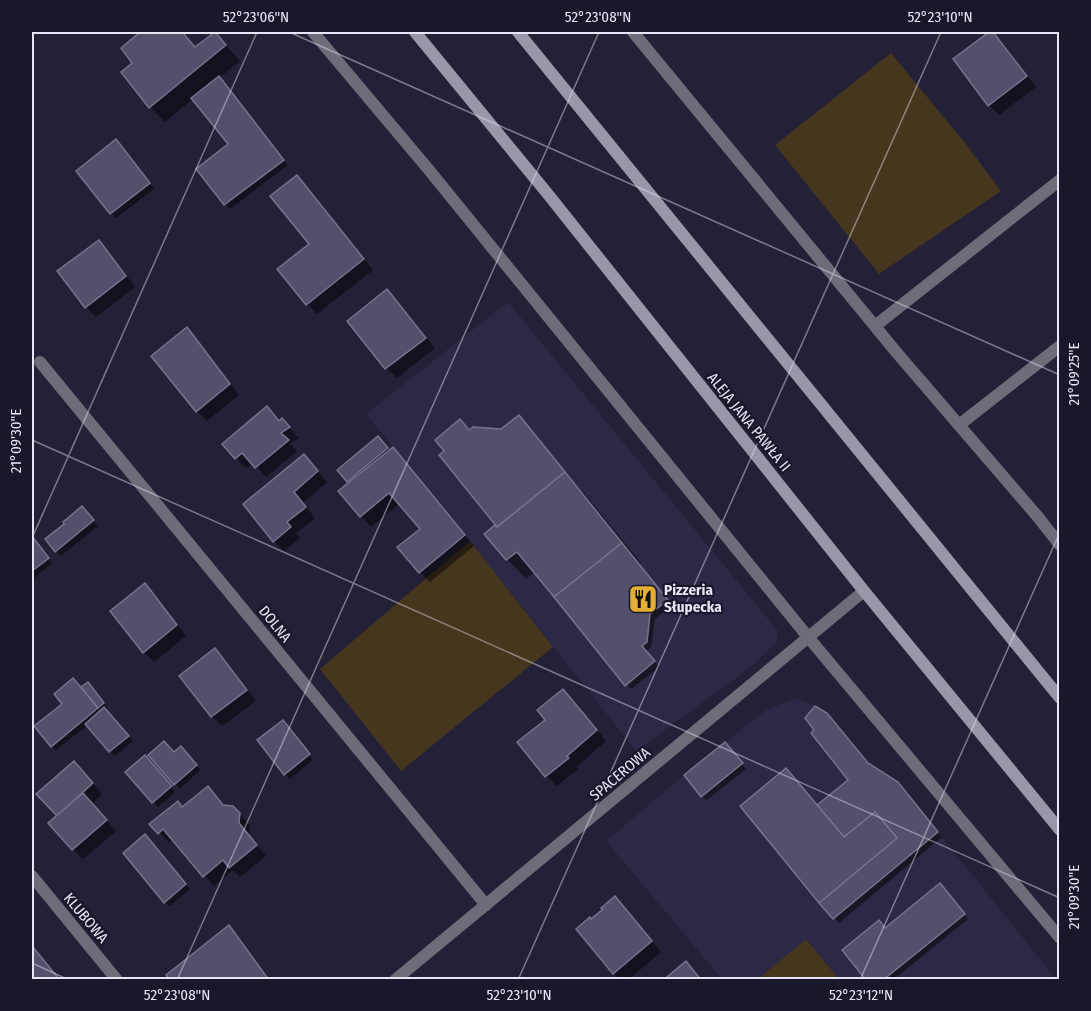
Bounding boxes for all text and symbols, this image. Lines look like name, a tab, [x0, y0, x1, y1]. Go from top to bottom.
text: 52°23'06"N	[223, 8, 289, 26]
text: 52°23'08"N	[565, 8, 631, 26]
text: 52°23'10"N	[907, 8, 973, 26]
text: 21°09'25"E	[1065, 343, 1083, 405]
street label: ALEJA JANA PAWŁA II	[704, 369, 794, 475]
text: 21°09'30"E	[7, 409, 25, 473]
place label: Pizzeria Słupecka	[664, 581, 722, 616]
restaurant icon: Pizzeria Słupecka	[627, 583, 659, 615]
street label: DOLNA	[255, 602, 295, 646]
street label: SPACEROWA	[586, 743, 654, 804]
text: 21°09'30"E	[1065, 865, 1083, 929]
street label: KLUBOWA	[60, 889, 112, 947]
text: 52°23'08"N	[144, 986, 210, 1004]
text: 52°23'10"N	[486, 986, 552, 1004]
text: 52°23'12"N	[829, 986, 893, 1004]

